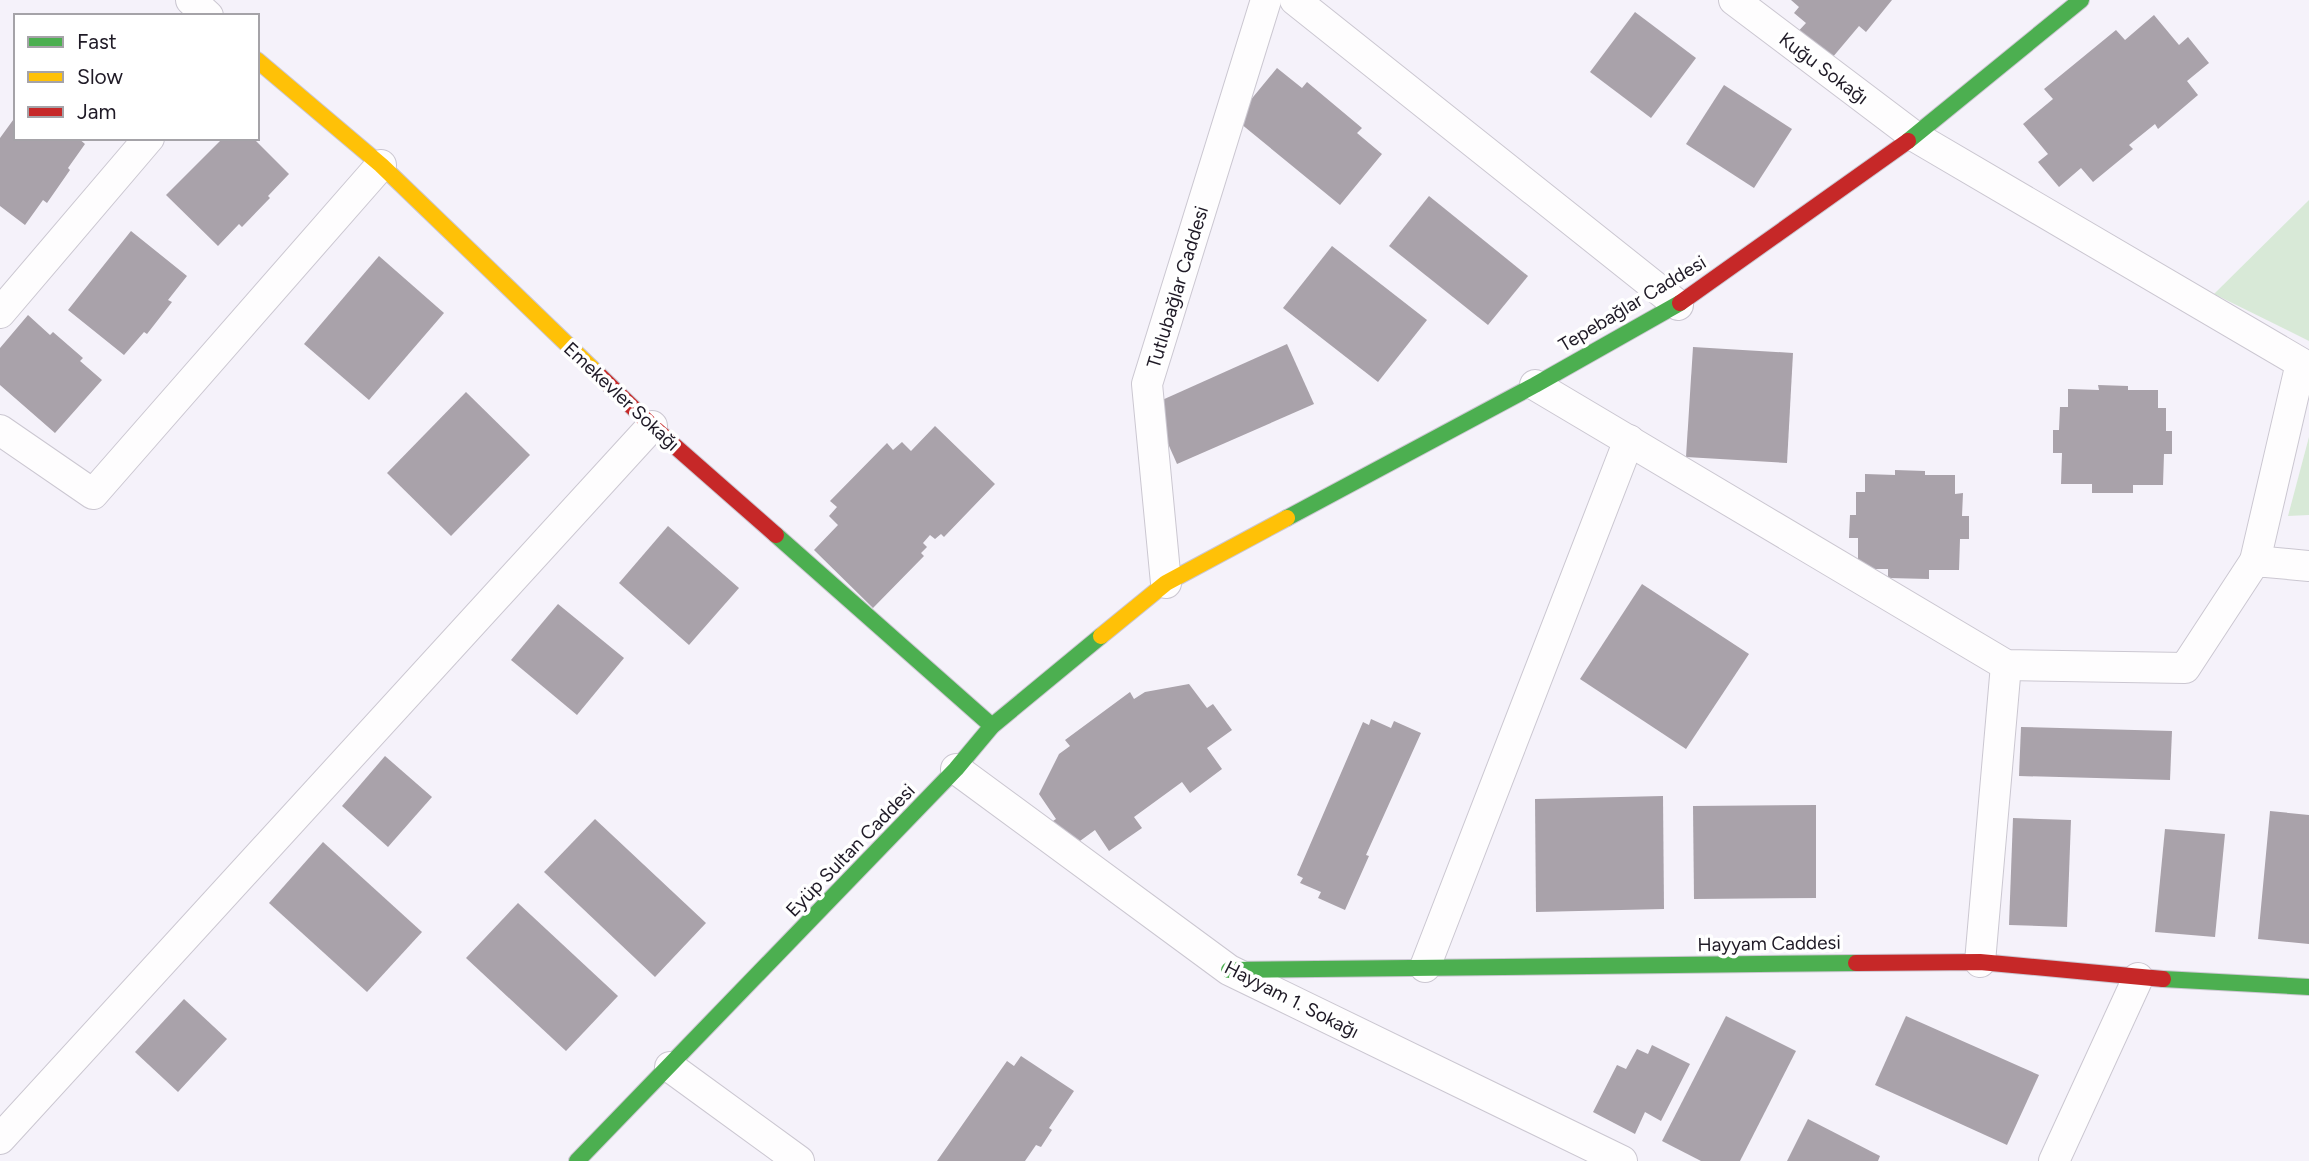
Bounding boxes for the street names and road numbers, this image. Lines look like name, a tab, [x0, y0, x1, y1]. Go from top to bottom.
street label: Kuğu Sokağı	[1775, 27, 1873, 109]
street label: Tutlubağlar Caddesi	[1142, 203, 1213, 371]
street label: Tepebağlar Caddesi	[1555, 250, 1710, 356]
street label: Emekevler Sokağı	[559, 337, 684, 456]
street label: Eyüp Sultan Caddesi	[781, 779, 920, 922]
street label: Hayyam Caddesi	[1697, 931, 1841, 956]
street label: Hayyam 1. Sokağı	[1221, 956, 1363, 1043]

